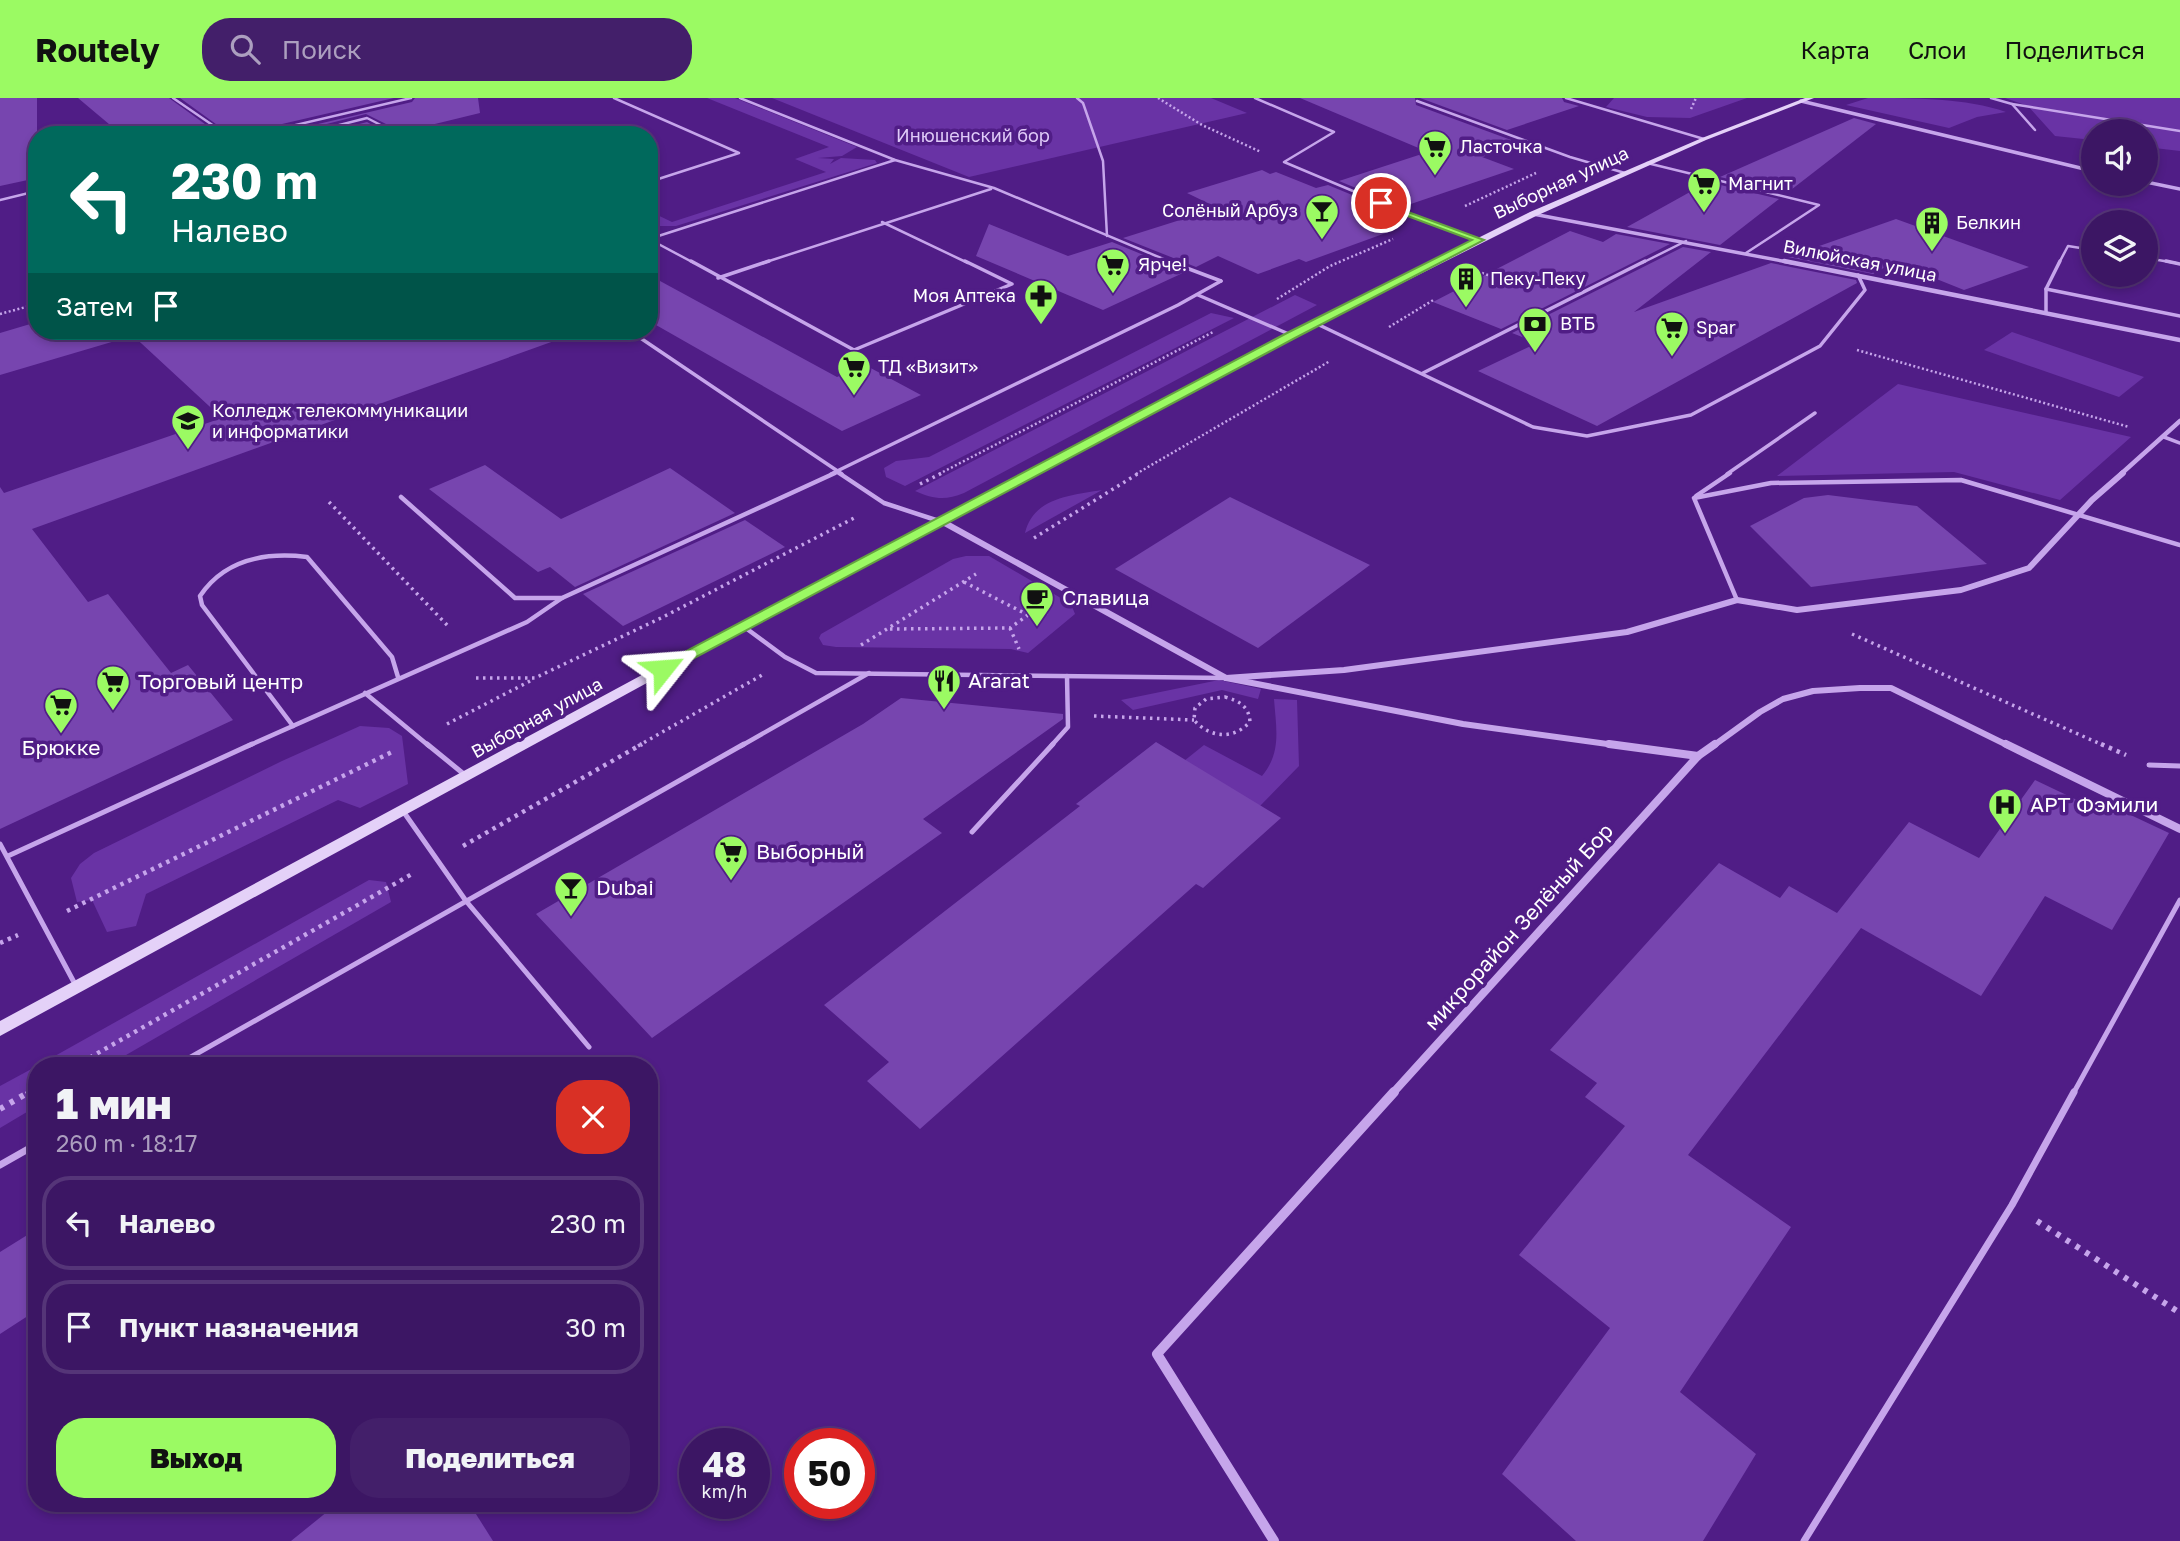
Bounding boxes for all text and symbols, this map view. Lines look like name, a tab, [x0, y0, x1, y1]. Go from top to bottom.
search box	[202, 18, 692, 81]
text: Routely	[35, 30, 160, 69]
icon: search	[226, 30, 264, 68]
text: Поиск	[282, 34, 362, 65]
text: Карта	[1800, 35, 1870, 64]
text: Слои	[1908, 35, 1967, 64]
text: Поделиться	[2005, 35, 2145, 64]
map controls	[2081, 119, 2158, 287]
button: sound	[2081, 119, 2158, 196]
park label: Инюшенский бор	[896, 124, 1050, 146]
supermarket icon: Ласточка	[1416, 128, 1454, 177]
place label: Ласточка	[1460, 135, 1543, 157]
street label: Выборная улица	[1490, 141, 1632, 223]
text: 230 m	[171, 151, 318, 210]
icon: left	[56, 154, 147, 245]
supermarket icon: Магнит	[1685, 165, 1723, 214]
place label: Магнит	[1728, 172, 1793, 194]
pin	[1351, 173, 1411, 233]
icon: arrive	[1362, 184, 1400, 222]
bar icon: Солёный Арбуз	[1303, 192, 1341, 241]
place label: Солёный Арбуз	[1162, 199, 1298, 221]
building icon: Белкин	[1913, 204, 1951, 253]
button: layers	[2081, 210, 2158, 287]
text: Налево	[171, 211, 288, 249]
place label: Белкин	[1956, 211, 2021, 233]
street label: Вилюйская улица	[1781, 234, 1939, 286]
supermarket icon: Ярче!	[1094, 246, 1132, 295]
place label: Ярче!	[1138, 253, 1187, 275]
building icon: Пеку-Пеку	[1447, 260, 1485, 309]
place label: Пеку-Пеку	[1490, 267, 1586, 289]
pharmacy icon: Моя Аптека	[1022, 277, 1060, 326]
place label: Моя Аптека	[913, 284, 1016, 306]
icon: arrive	[147, 287, 185, 325]
text: Затем	[56, 291, 133, 322]
bank icon: ВТБ	[1516, 305, 1554, 354]
supermarket icon: Spar	[1653, 309, 1691, 358]
place label: ВТБ	[1560, 312, 1595, 334]
place label: Spar	[1696, 316, 1736, 338]
supermarket icon: ТД «Визит»	[835, 348, 873, 397]
place label: ТД «Визит»	[878, 355, 978, 377]
place label: Колледж телекоммуникации и информатики	[212, 399, 468, 442]
school or university icon: Колледж телекоммуникации и информатики	[169, 402, 207, 451]
cafe icon: Славица	[1018, 579, 1056, 628]
place label: Славица	[1062, 584, 1150, 610]
position arrow	[626, 632, 700, 706]
restaurant icon: Ararat	[925, 662, 963, 711]
supermarket icon: Торговый центр	[94, 663, 132, 712]
place label: Ararat	[968, 667, 1030, 693]
place label: Торговый центр	[138, 668, 303, 694]
street label: Выборная улица	[467, 672, 606, 762]
supermarket icon: Брюкке	[42, 686, 80, 735]
place label: Брюкке	[21, 734, 101, 760]
hospital icon: АРТ Фэмили	[1986, 786, 2024, 835]
place label: АРТ Фэмили	[2030, 791, 2158, 817]
street label: микрорайон Зелёный Бор	[1418, 818, 1618, 1035]
supermarket icon: Выборный	[712, 833, 750, 882]
place label: Выборный	[756, 838, 864, 864]
bar icon: Dubai	[552, 869, 590, 918]
place label: Dubai	[596, 874, 654, 900]
text: 1 мин	[56, 1078, 172, 1128]
button: close	[556, 1080, 630, 1154]
text: 260 m · 18:17	[56, 1129, 197, 1157]
icon: left	[60, 1204, 98, 1242]
text: Налево	[119, 1208, 215, 1239]
text: 230 m	[550, 1208, 626, 1239]
icon: arrive	[60, 1308, 98, 1346]
text: Пункт назначения	[119, 1312, 359, 1343]
text: 30 m	[565, 1312, 626, 1343]
button: Выход	[56, 1418, 336, 1498]
button: Поделиться	[350, 1418, 630, 1498]
speed limit sign: 50	[784, 1428, 875, 1519]
text: 48	[702, 1443, 747, 1485]
text: km/h	[702, 1480, 747, 1502]

